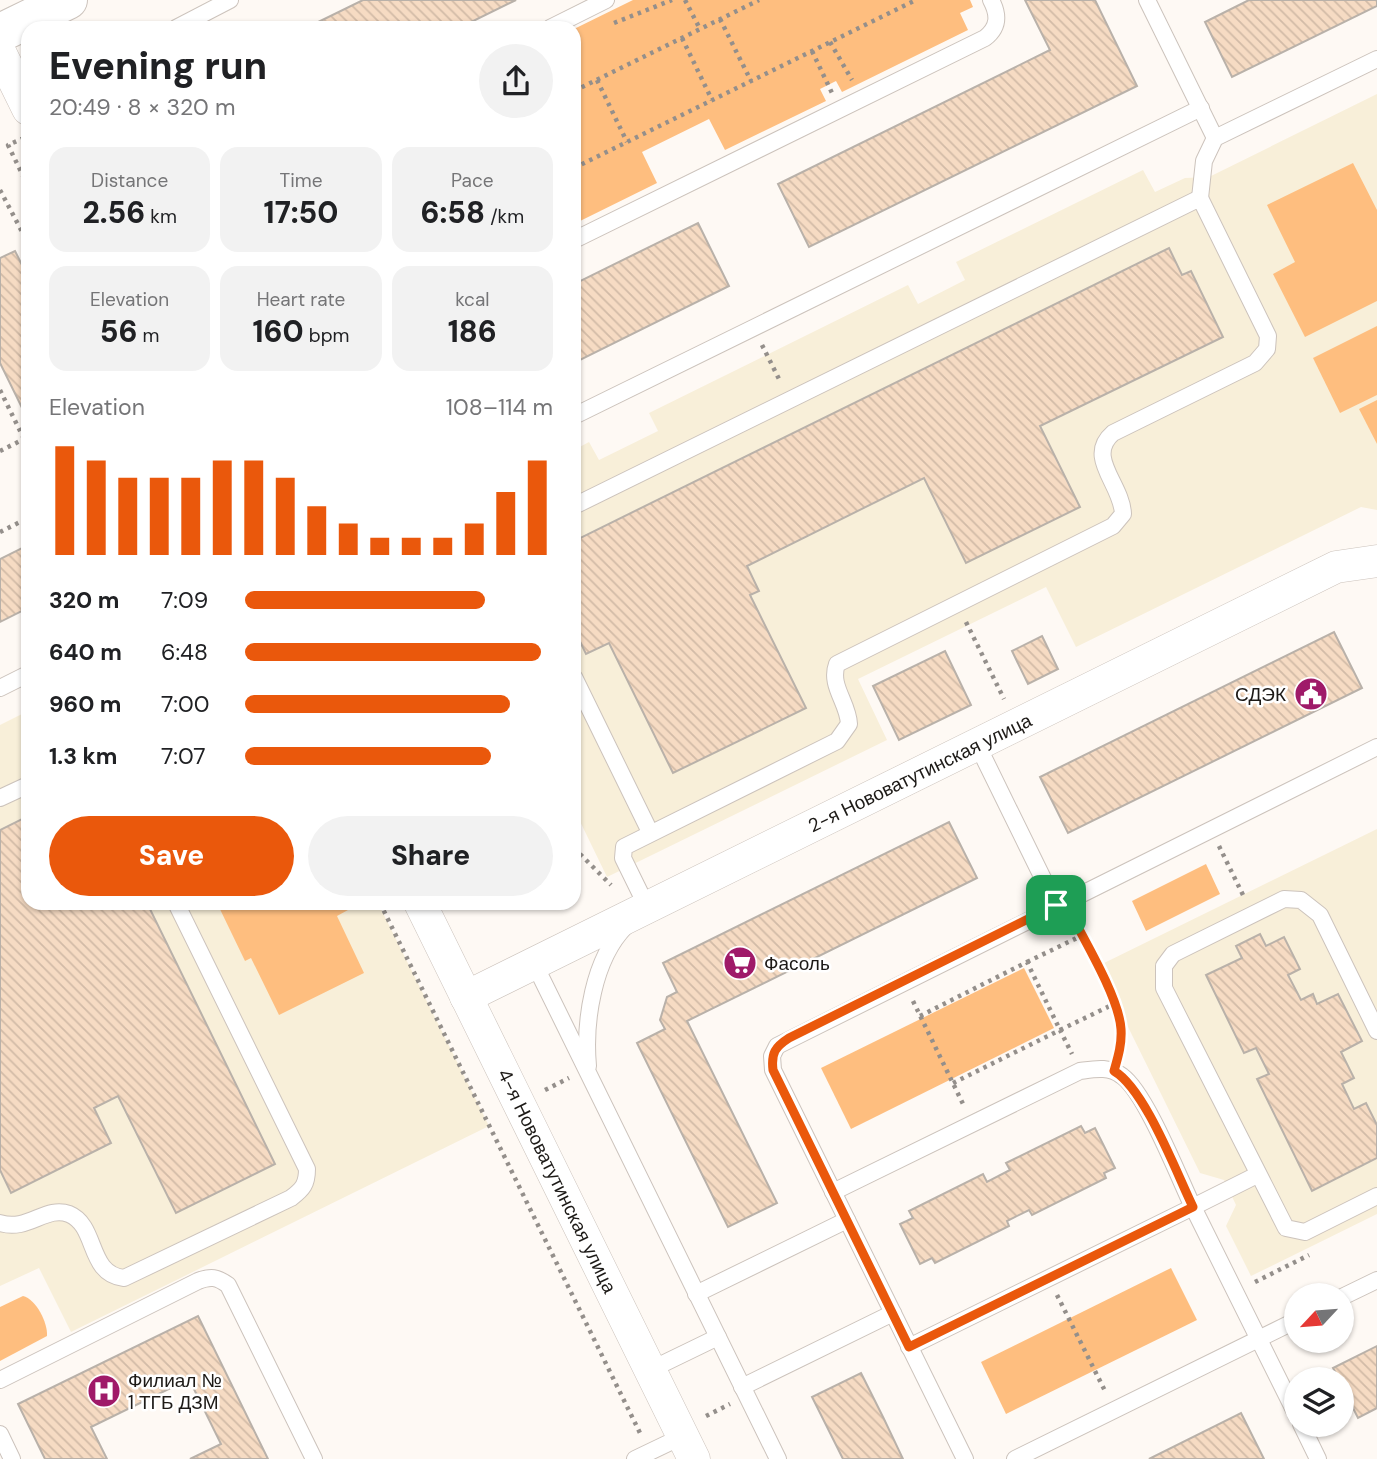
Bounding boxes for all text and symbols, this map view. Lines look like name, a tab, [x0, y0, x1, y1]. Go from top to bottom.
text: Evening run	[49, 41, 267, 91]
button: share	[479, 44, 553, 118]
text: 20:49 · 8 × 320 m	[49, 92, 235, 122]
text: Distance	[91, 168, 168, 193]
text: Time	[280, 168, 322, 193]
text: Pace	[451, 168, 494, 193]
text: 2.56	[82, 193, 145, 232]
text: 17:50	[264, 193, 338, 232]
text: 6:58	[421, 193, 485, 232]
text: km	[145, 204, 177, 229]
text: /km	[485, 204, 524, 229]
text: Elevation	[90, 287, 169, 312]
text: Heart rate	[257, 287, 345, 312]
text: kcal	[455, 287, 489, 312]
text: 56	[100, 312, 138, 351]
text: 160	[252, 312, 304, 351]
text: 186	[448, 312, 497, 351]
text: m	[138, 323, 160, 348]
text: bpm	[304, 323, 350, 348]
text: Elevation	[49, 392, 145, 422]
text: 108–114 m	[446, 392, 553, 422]
text: 320 m	[49, 585, 119, 615]
text: 7:09	[161, 585, 208, 615]
text: 640 m	[49, 637, 122, 667]
text: 6:48	[161, 637, 208, 667]
public building icon: СДЭК	[1292, 675, 1330, 713]
place label: СДЭК	[1235, 682, 1286, 707]
text: 960 m	[49, 689, 121, 719]
text: 7:00	[161, 689, 209, 719]
street label: 2-я Нововатутинская улица	[804, 708, 1036, 838]
text: 1.3 km	[49, 741, 117, 771]
text: 7:07	[161, 741, 206, 771]
button: Save	[49, 816, 294, 896]
button: Share	[308, 816, 553, 896]
pin	[1026, 875, 1086, 935]
icon: arrive	[1037, 886, 1075, 924]
supermarket icon: Фасоль	[721, 944, 759, 982]
place label: Фасоль	[764, 951, 830, 976]
street label: 4-я Нововатутинская улица	[492, 1065, 622, 1298]
north arrow	[1284, 1283, 1354, 1353]
map controls	[1284, 1283, 1354, 1437]
button: layers	[1284, 1367, 1354, 1437]
place label: Филиал № 1 ТГБ ДЗМ	[128, 1368, 222, 1415]
hospital icon: Филиал № 1 ТГБ ДЗМ	[85, 1372, 123, 1410]

